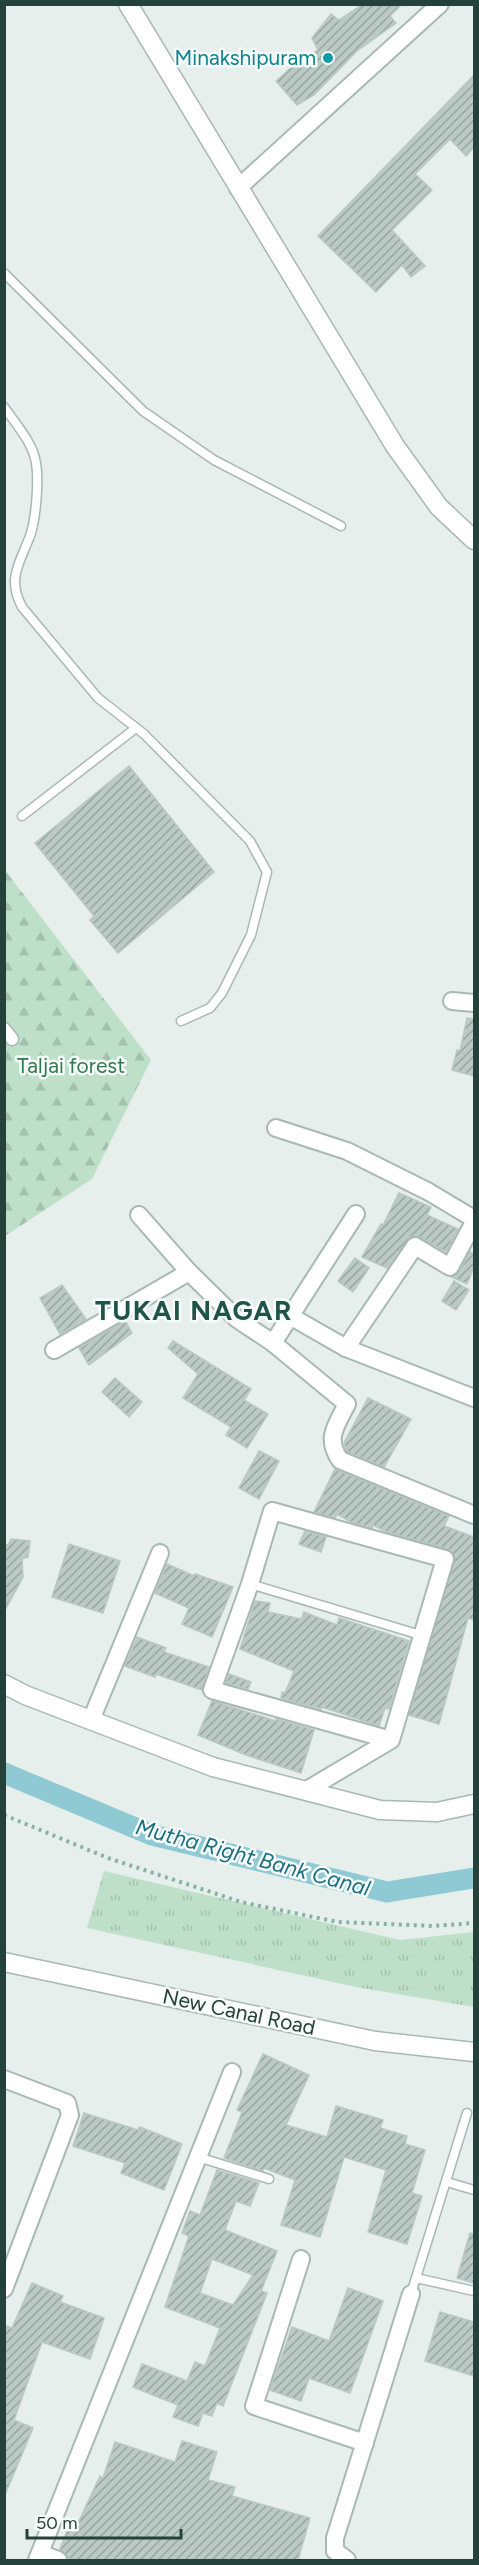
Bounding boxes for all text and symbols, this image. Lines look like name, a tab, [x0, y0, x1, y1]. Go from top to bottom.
place label: Minakshipuram	[175, 45, 316, 70]
marker: Minakshipuram	[321, 51, 335, 65]
park label: Taljai forest	[17, 1053, 125, 1078]
district label: TUKAI NAGAR	[95, 1294, 293, 1327]
water label: Mutha Right Bank Canal	[133, 1813, 373, 1902]
street label: New Canal Road	[160, 1983, 318, 2040]
scale bar	[27, 2502, 182, 2540]
text: 50 m	[36, 2512, 78, 2534]

